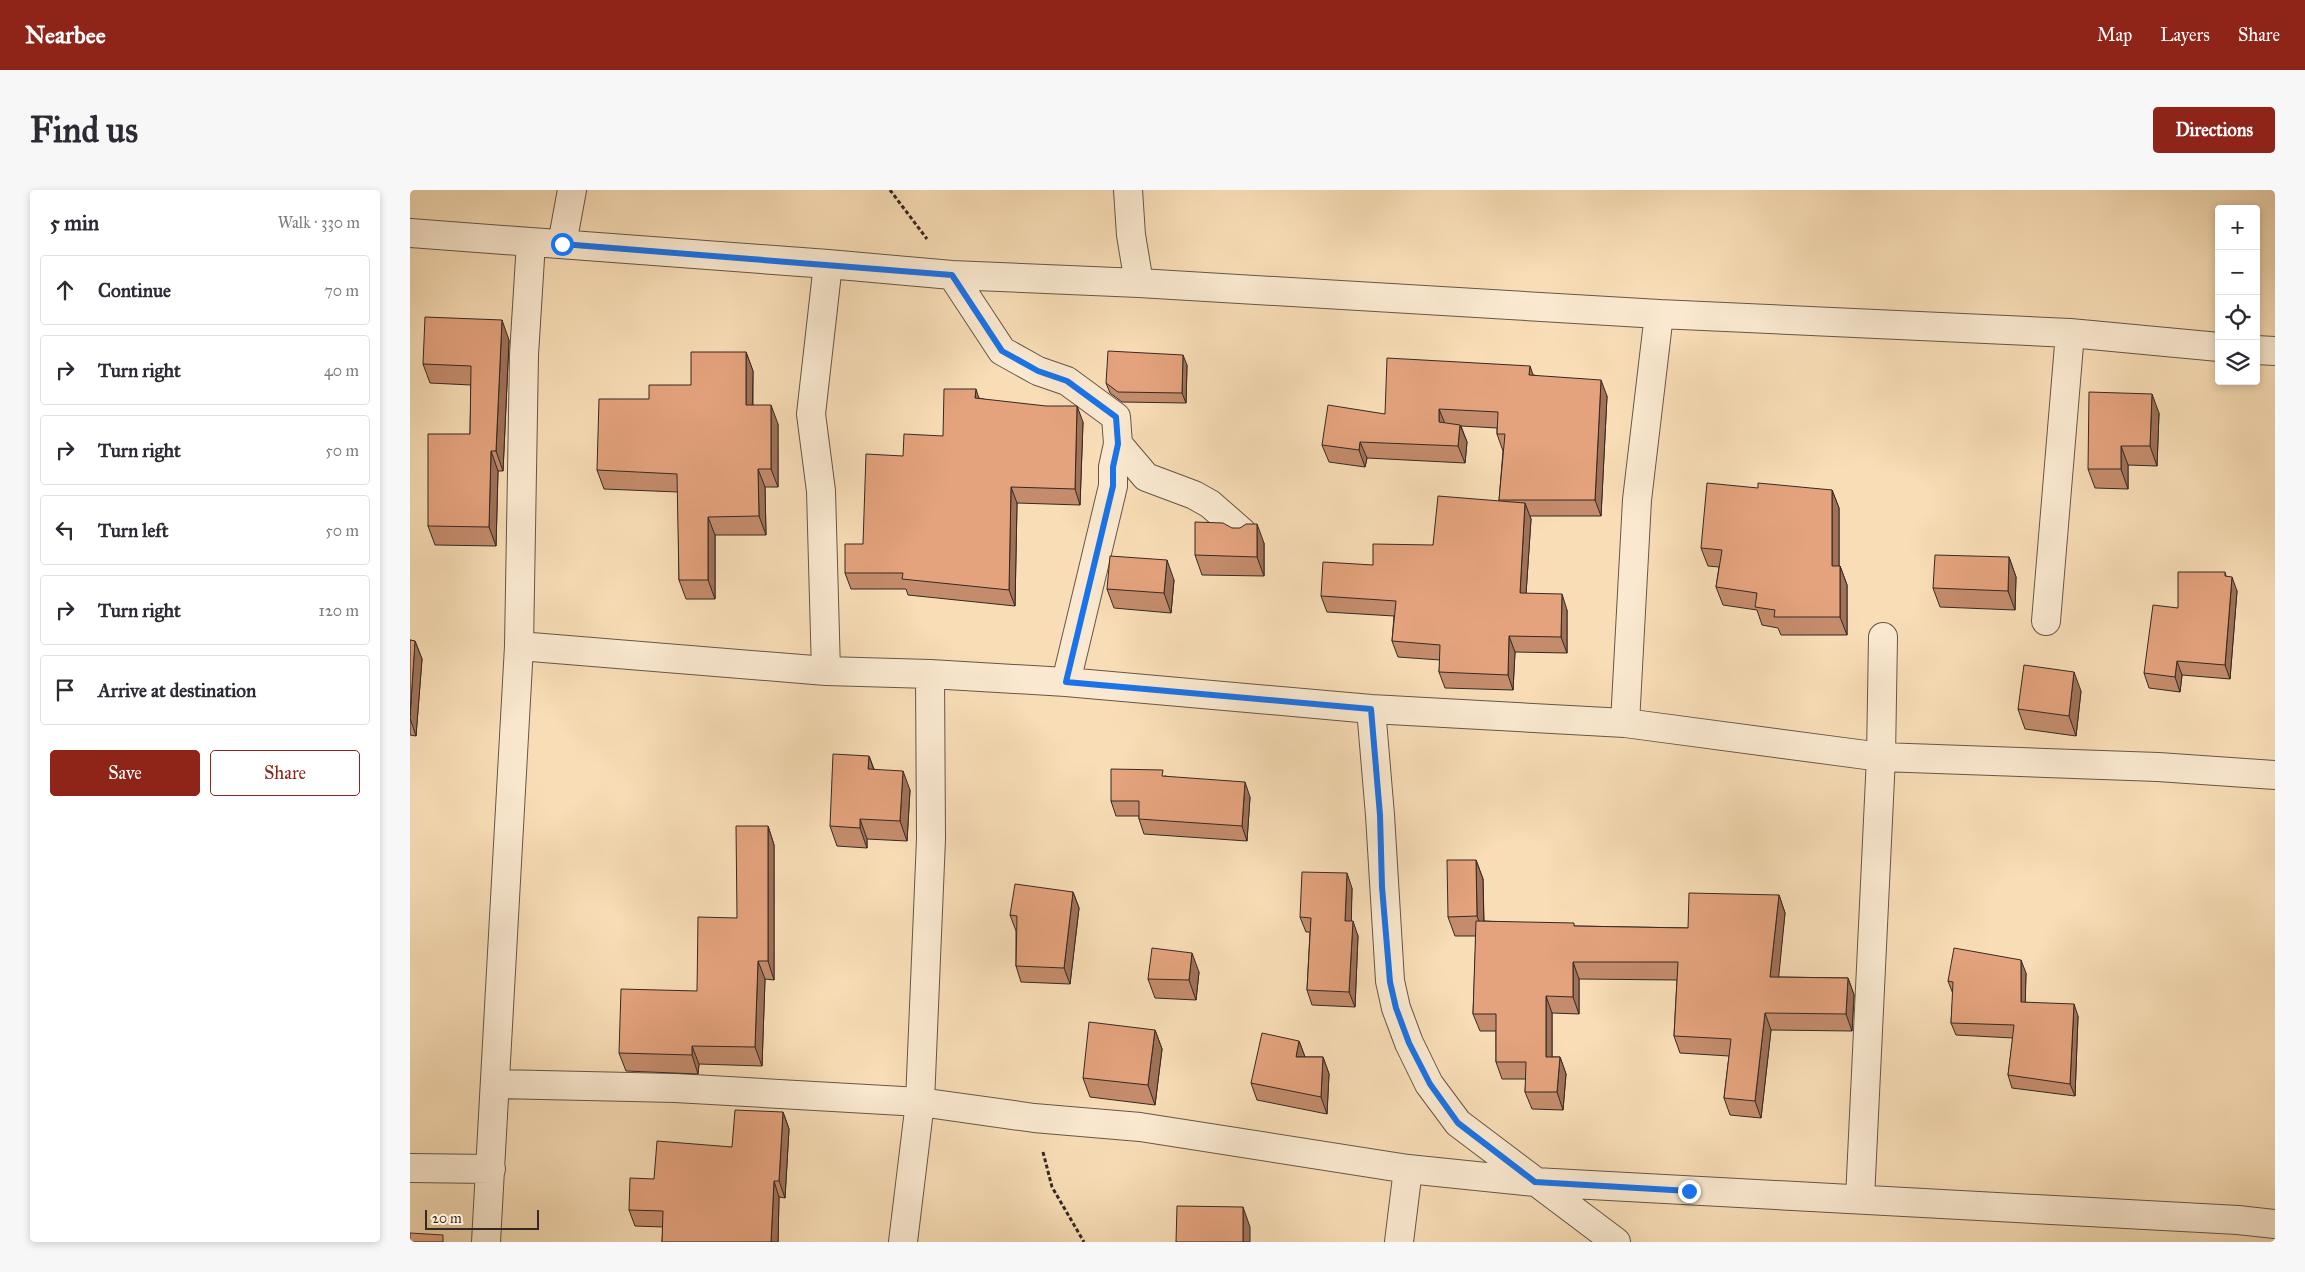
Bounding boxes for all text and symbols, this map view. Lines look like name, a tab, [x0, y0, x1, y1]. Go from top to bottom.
text: Nearbee	[25, 20, 106, 50]
text: Map	[2097, 24, 2132, 46]
text: Layers	[2160, 24, 2210, 46]
text: Share	[2238, 24, 2280, 46]
button: Directions	[2153, 107, 2275, 153]
text: Find us	[30, 109, 138, 152]
map controls	[2215, 205, 2260, 385]
button: +	[2215, 205, 2260, 250]
text: 5 min	[50, 210, 99, 236]
text: Walk · 330 m	[278, 213, 360, 232]
route start	[551, 233, 574, 256]
button: −	[2215, 250, 2260, 295]
icon: ahead	[51, 276, 79, 304]
text: Continue	[98, 279, 171, 302]
text: 70 m	[324, 281, 359, 300]
button: locate	[2215, 295, 2260, 340]
button: layers	[2215, 340, 2260, 385]
icon: right	[51, 356, 79, 384]
text: Turn right	[98, 359, 181, 382]
text: 40 m	[324, 361, 359, 380]
icon: right	[51, 436, 79, 464]
text: Turn right	[98, 439, 181, 462]
text: 50 m	[325, 441, 359, 460]
icon: left	[51, 516, 79, 544]
text: Turn left	[98, 519, 168, 542]
text: 50 m	[325, 521, 359, 540]
icon: right	[51, 596, 79, 624]
text: Turn right	[98, 599, 181, 622]
text: 120 m	[319, 601, 359, 620]
icon: arrive	[51, 676, 79, 704]
text: Arrive at destination	[98, 679, 256, 702]
button: Save	[50, 750, 200, 796]
button: Share	[210, 750, 360, 796]
route end	[1678, 1180, 1701, 1203]
scale bar	[425, 1207, 539, 1230]
text: 20 m	[432, 1210, 462, 1227]

